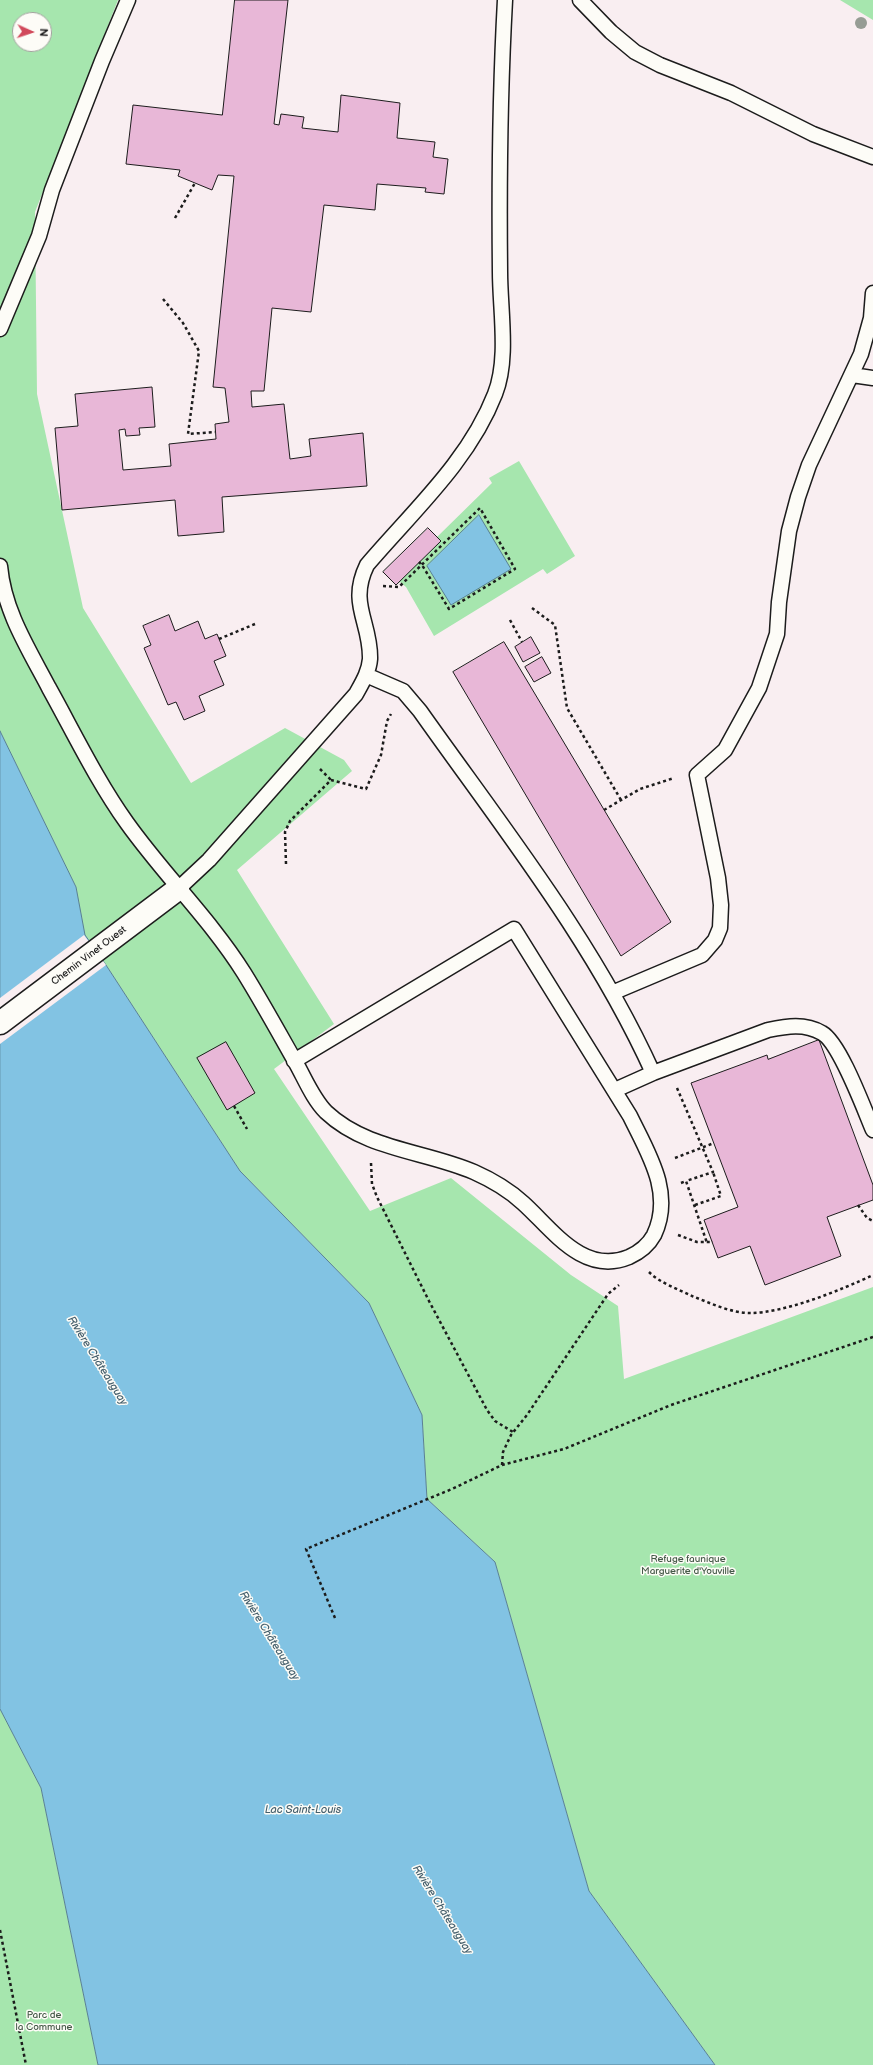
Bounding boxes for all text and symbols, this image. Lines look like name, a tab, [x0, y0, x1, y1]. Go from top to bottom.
north arrow	[12, 12, 52, 52]
text: N	[37, 28, 50, 37]
street label: Chemin Vinet Ouest	[49, 924, 129, 988]
water label: Rivière Châteauguay	[64, 1314, 130, 1408]
park label: Refuge faunique Marguerite d'Youville	[641, 1553, 735, 1576]
water label: Rivière Châteauguay	[236, 1589, 302, 1683]
water label: Lac Saint-Louis	[265, 1803, 341, 1817]
water label: Rivière Châteauguay	[409, 1863, 475, 1957]
park label: Parc de la Commune	[16, 2009, 72, 2032]

